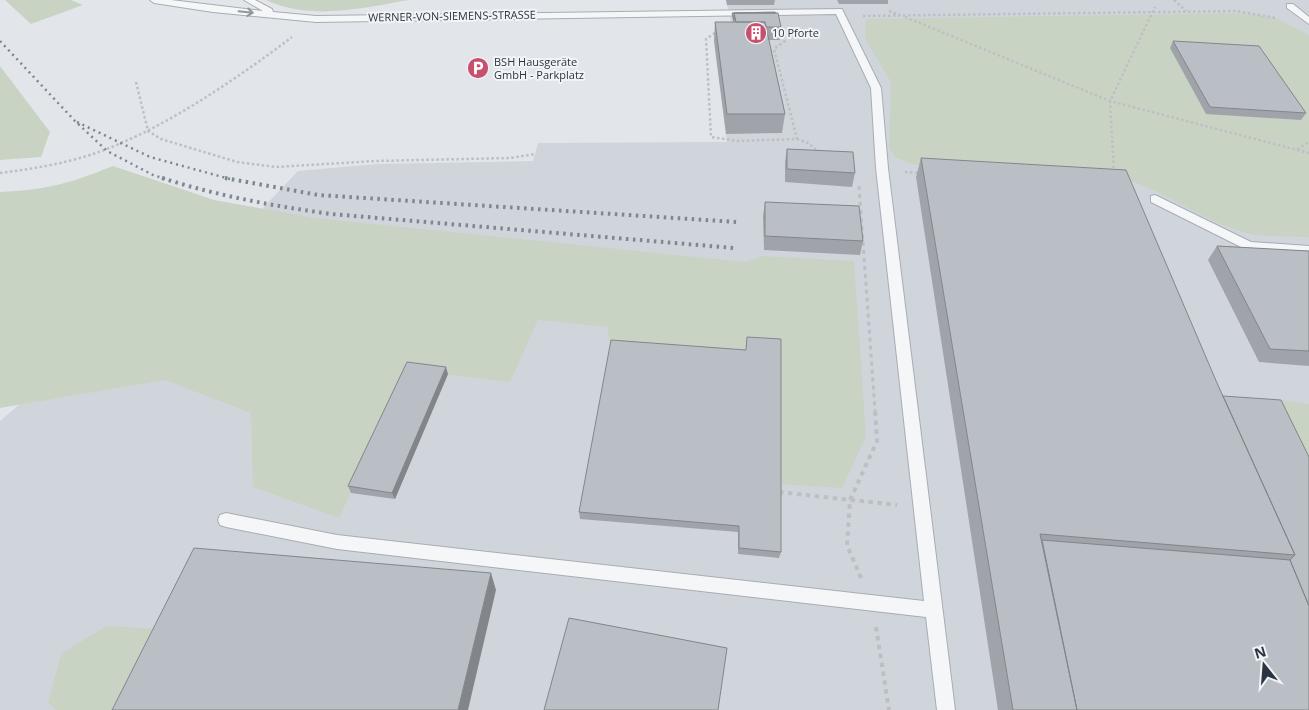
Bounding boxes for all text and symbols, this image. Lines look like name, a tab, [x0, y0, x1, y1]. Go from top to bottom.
one-way arrow	[238, 7, 254, 17]
street label: WERNER-VON-SIEMENS-STRASSE	[368, 7, 536, 24]
building icon: 10 Pforte	[744, 21, 768, 45]
place label: 10 Pforte	[772, 25, 819, 40]
place label: BSH Hausgeräte GmbH - Parkplatz	[494, 54, 584, 82]
parking icon: BSH Hausgeräte GmbH - Parkplatz	[466, 56, 490, 80]
north arrow	[1239, 640, 1289, 690]
text: N	[1252, 641, 1268, 663]

